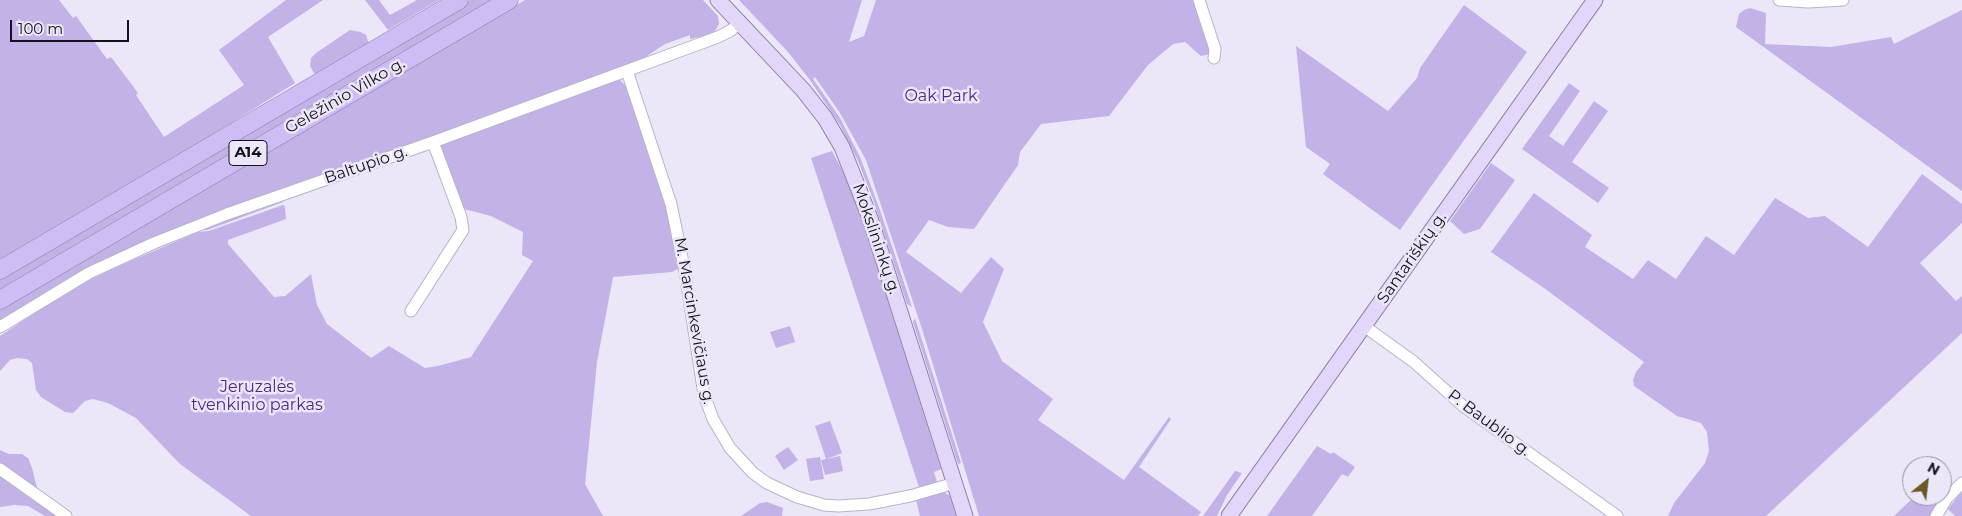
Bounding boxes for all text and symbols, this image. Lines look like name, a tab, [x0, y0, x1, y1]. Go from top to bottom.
scale bar	[12, 10, 131, 42]
text: 100 m	[18, 19, 63, 38]
street label: Geležinio Vilko g.	[282, 54, 408, 138]
park label: Oak Park	[904, 86, 978, 106]
road number: A14	[229, 140, 267, 166]
street label: Baltupio g.	[322, 142, 410, 188]
street label: Mokslininkų g.	[848, 181, 904, 297]
street label: Santariškių g.	[1373, 209, 1451, 307]
street label: M. Marcinkevičiaus g.	[670, 236, 718, 406]
park label: Jeruzalės tvenkinio parkas	[191, 377, 323, 415]
street label: P. Baublio g.	[1444, 386, 1534, 460]
north arrow	[1902, 456, 1952, 506]
text: N	[1924, 458, 1943, 479]

